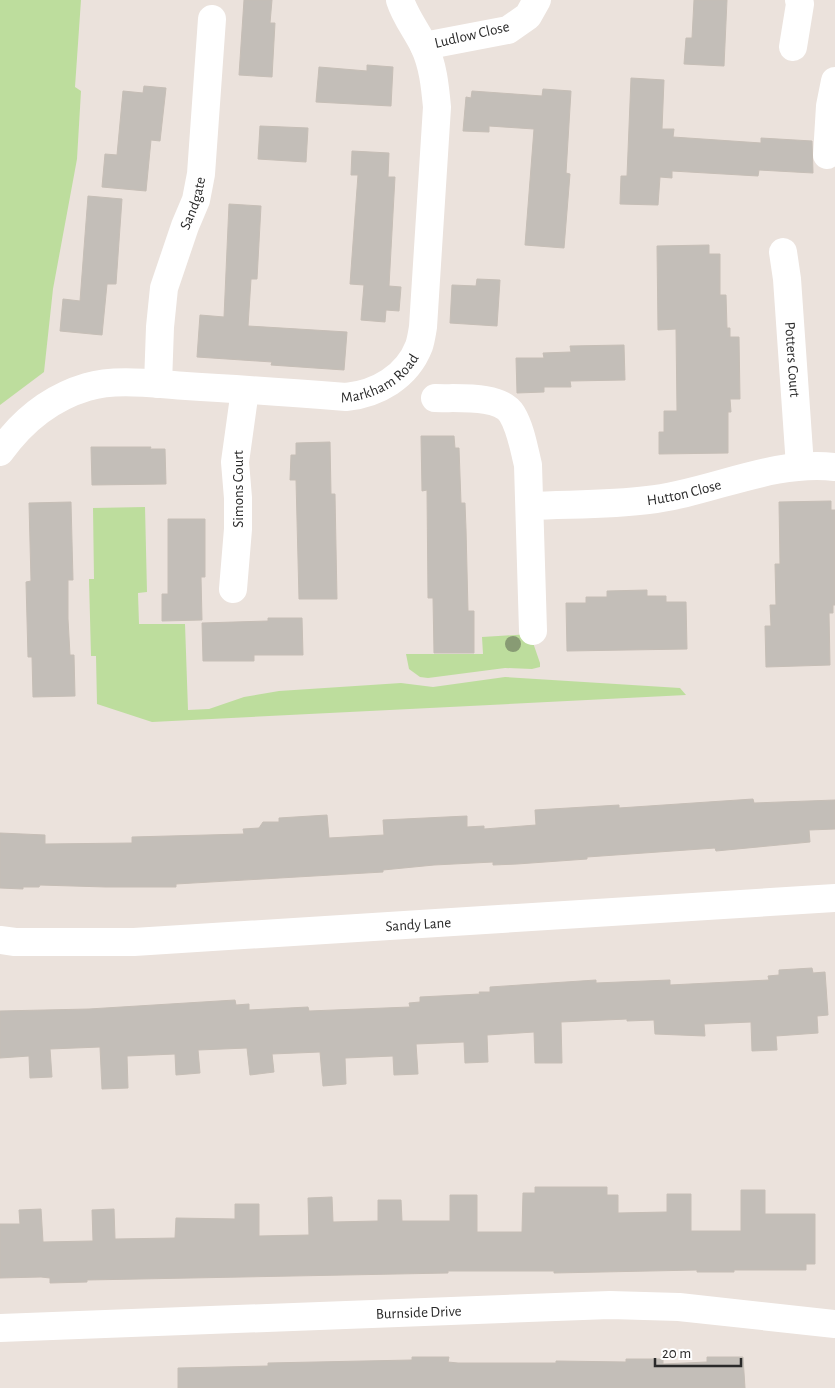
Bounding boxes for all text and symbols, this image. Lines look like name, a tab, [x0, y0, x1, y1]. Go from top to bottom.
street label: Ludlow Close	[433, 19, 511, 51]
street label: Sandgate	[177, 176, 208, 232]
street label: Potters Court	[782, 321, 803, 398]
street label: Markham Road	[340, 351, 421, 405]
street label: Simons Court	[231, 450, 246, 528]
street label: Hutton Close	[646, 476, 723, 508]
street label: Sandy Lane	[385, 915, 452, 934]
street label: Burnside Drive	[376, 1303, 462, 1321]
scale bar	[655, 1336, 741, 1368]
text: 20 m	[662, 1346, 691, 1361]

